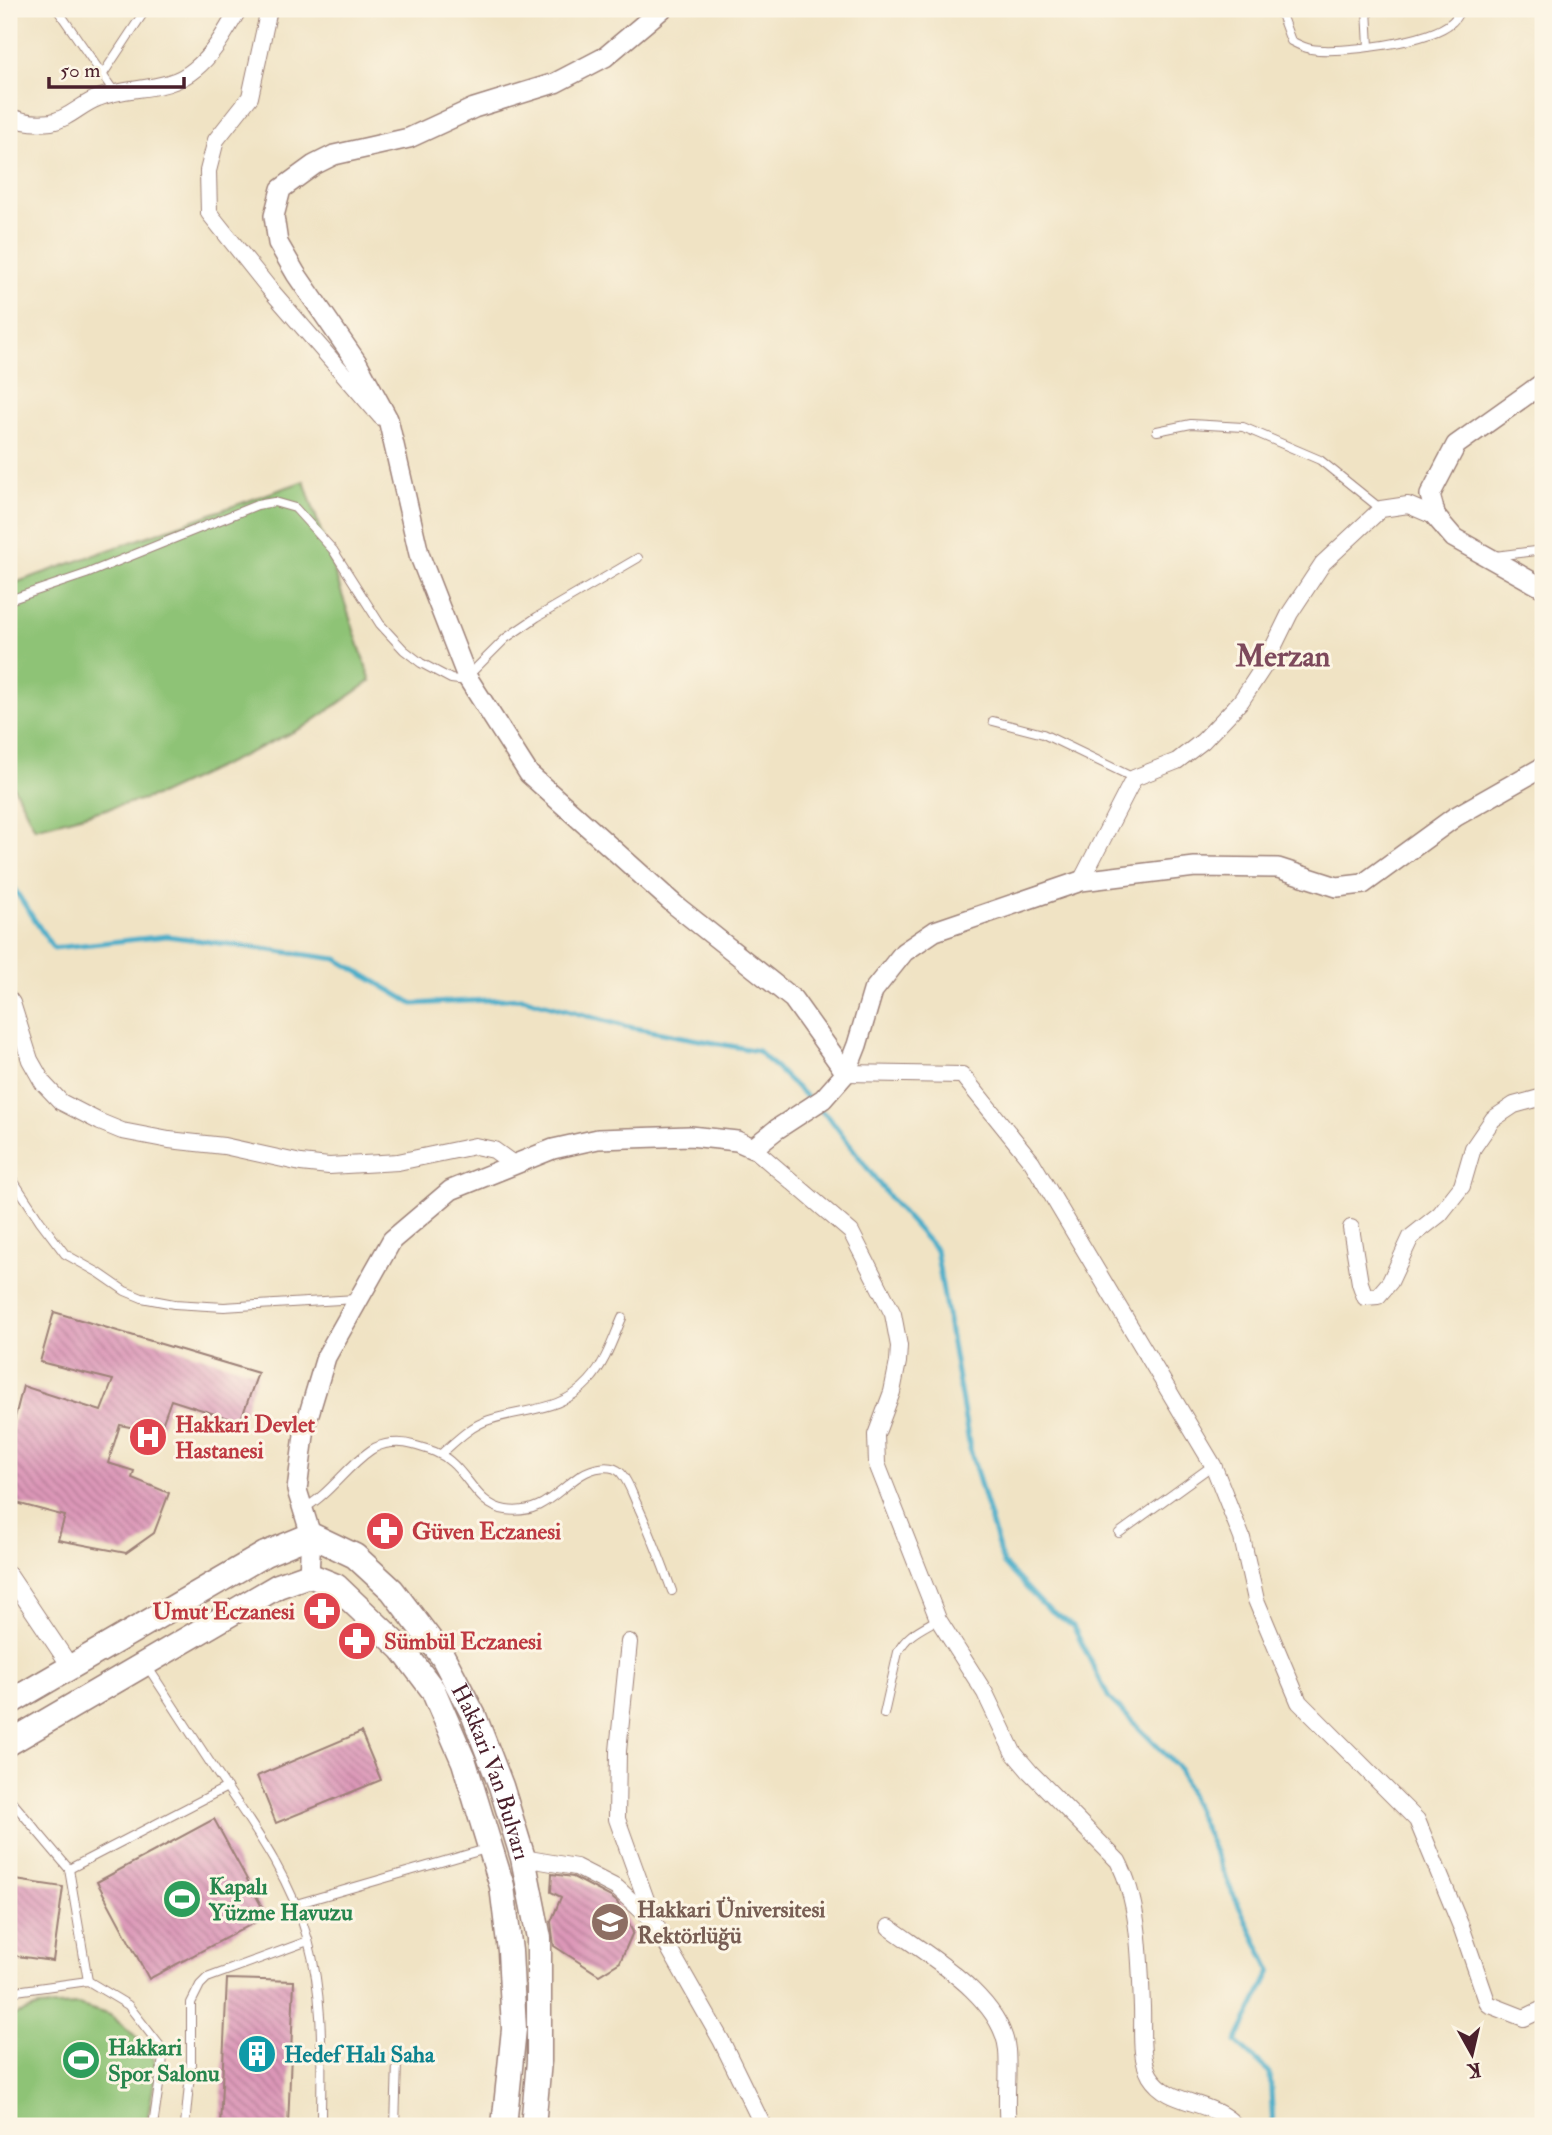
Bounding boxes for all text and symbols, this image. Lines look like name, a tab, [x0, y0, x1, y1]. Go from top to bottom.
scale bar	[49, 46, 184, 90]
text: 50 m	[60, 57, 101, 84]
district label: Merzan	[1235, 638, 1331, 675]
place label: Hakkari Devlet Hastanesi	[175, 1410, 315, 1465]
hospital icon: Hakkari Devlet Hastanesi	[127, 1416, 169, 1458]
pharmacy icon: Güven Eczanesi	[364, 1510, 406, 1552]
place label: Güven Eczanesi	[412, 1517, 561, 1546]
pharmacy icon: Umut Eczanesi	[301, 1590, 343, 1632]
place label: Umut Eczanesi	[153, 1597, 295, 1626]
pharmacy icon: Sümbül Eczanesi	[336, 1620, 378, 1662]
place label: Sümbül Eczanesi	[384, 1627, 542, 1656]
street label: Hakkari Van Bulvarı	[444, 1679, 537, 1863]
place label: Kapalı Yüzme Havuzu	[208, 1872, 353, 1927]
sports icon: Kapalı Yüzme Havuzu	[161, 1878, 203, 1920]
place label: Hakkari Üniversitesi Rektörlüğü	[637, 1895, 825, 1951]
school or university icon: Hakkari Üniversitesi Rektörlüğü	[589, 1901, 631, 1943]
north arrow	[1436, 2020, 1506, 2090]
place label: Hakkari Spor Salonu	[108, 2033, 220, 2089]
building icon: Hedef Halı Saha	[236, 2033, 278, 2075]
sports icon: Hakkari Spor Salonu	[60, 2039, 102, 2081]
place label: Hedef Halı Saha	[284, 2040, 436, 2069]
text: K	[1465, 2057, 1482, 2083]

